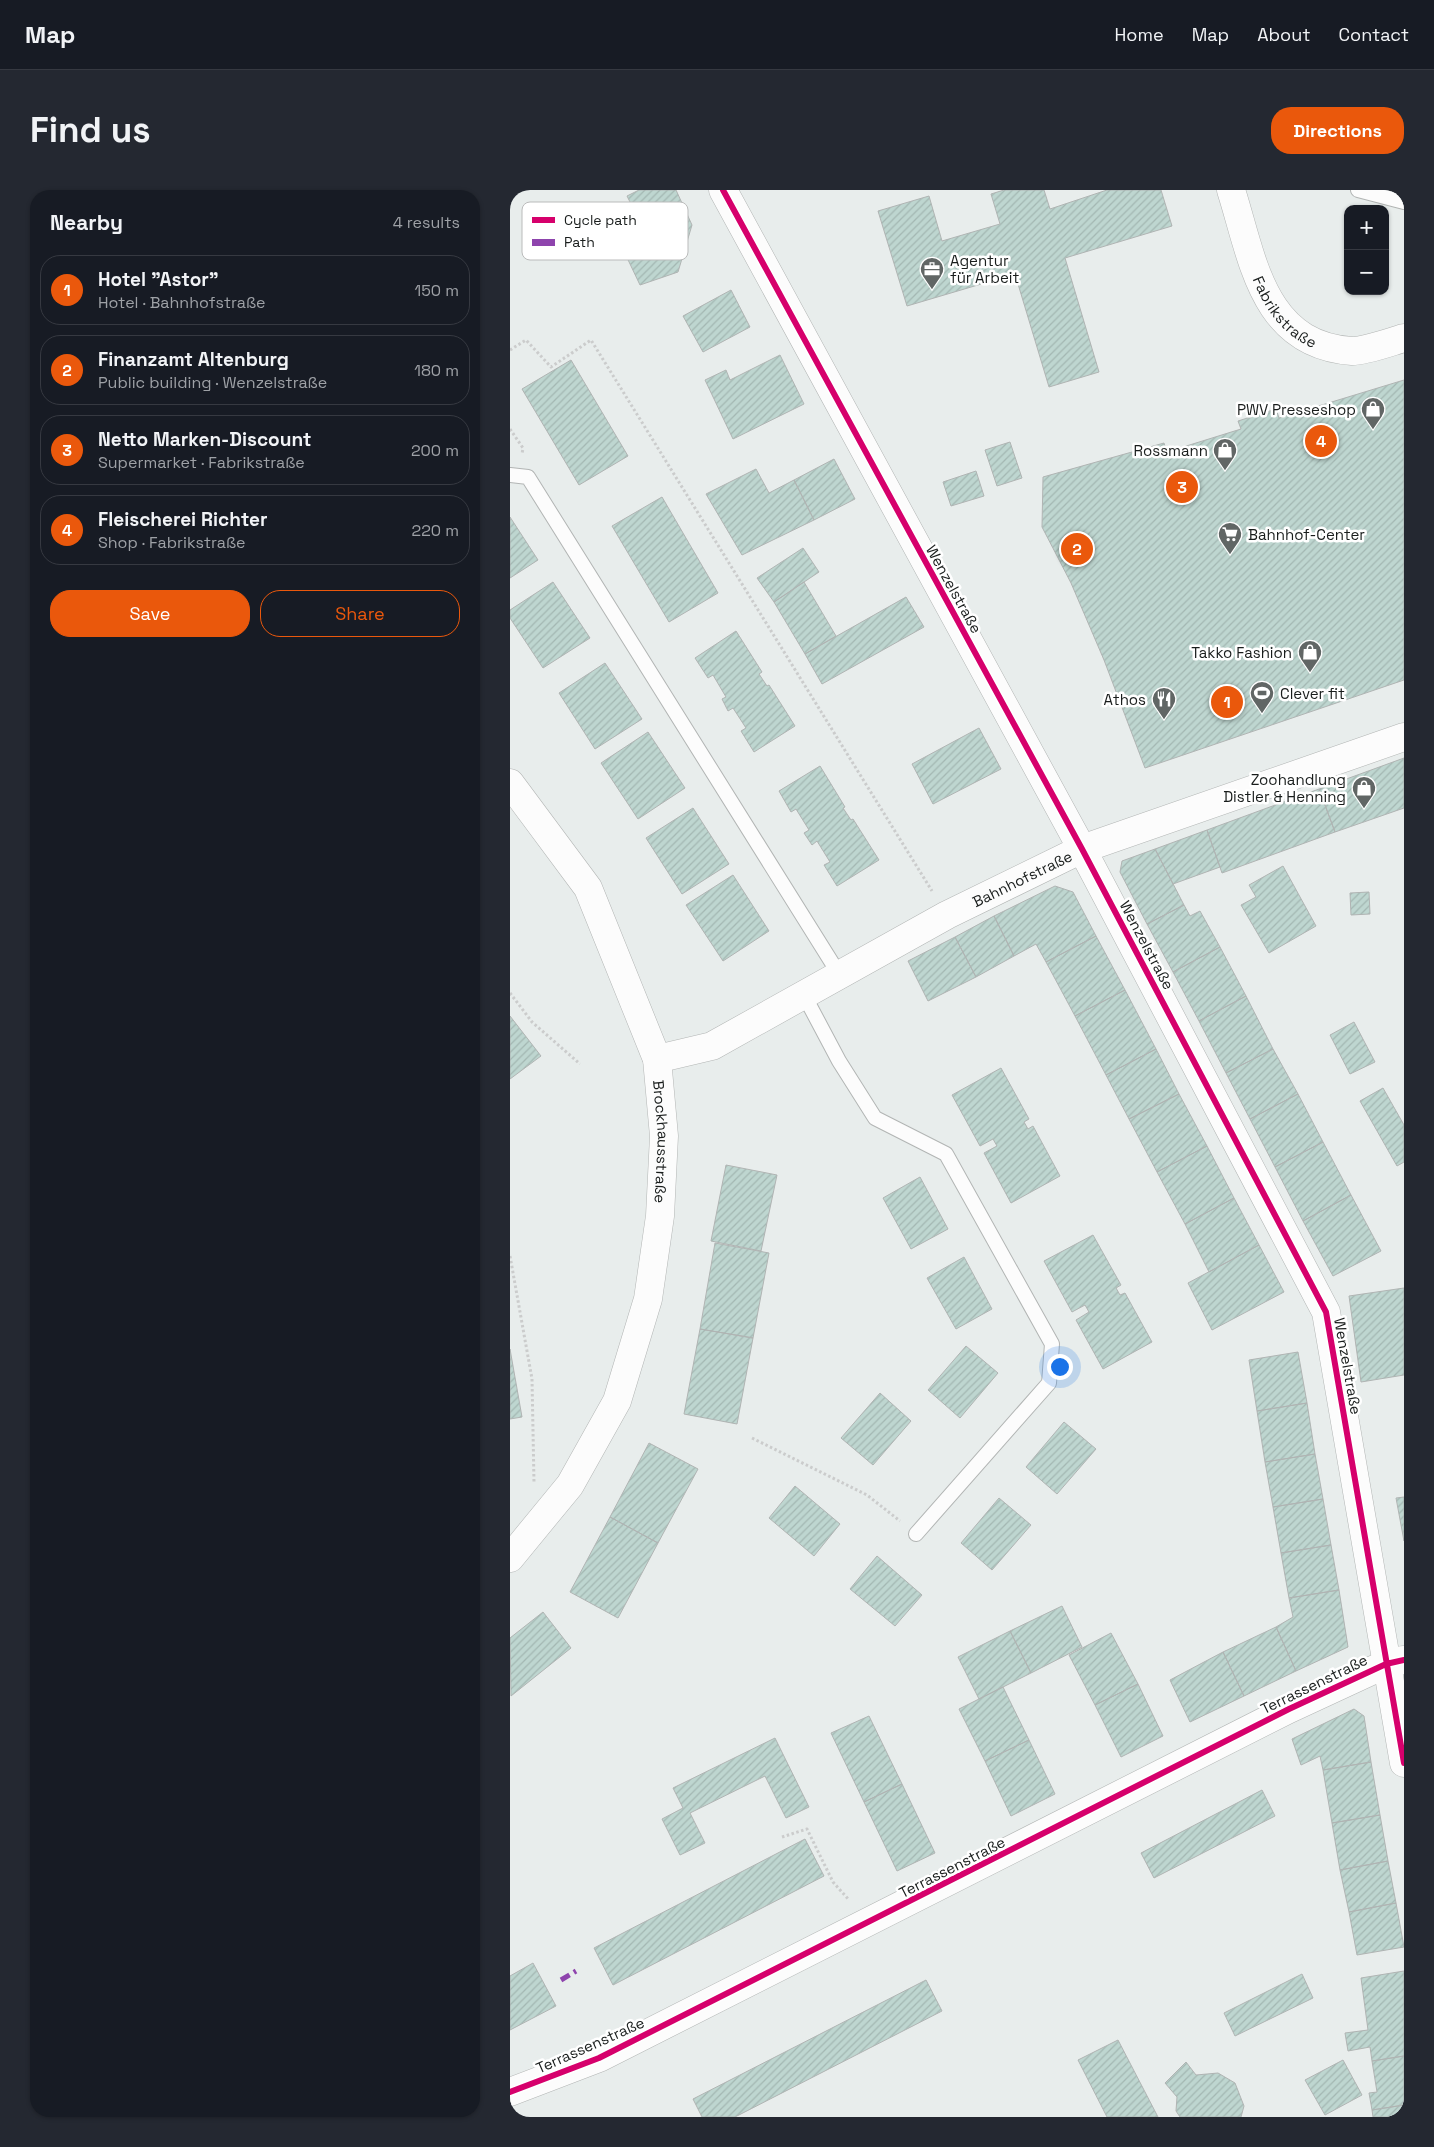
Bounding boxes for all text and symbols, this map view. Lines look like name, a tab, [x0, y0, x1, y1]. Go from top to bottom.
text: Map	[25, 19, 75, 50]
text: Home	[1115, 23, 1164, 46]
text: Map	[1192, 23, 1229, 46]
text: About	[1257, 23, 1311, 46]
text: Contact	[1339, 23, 1409, 46]
button: Directions	[1271, 107, 1404, 154]
text: Find us	[30, 108, 151, 152]
legend	[522, 202, 688, 260]
map controls	[1344, 205, 1389, 295]
button: +	[1344, 205, 1389, 250]
text: Nearby	[50, 209, 123, 236]
text: Cycle path	[564, 211, 637, 229]
text: 4 results	[393, 212, 460, 233]
text: Path	[564, 233, 595, 251]
button: −	[1344, 250, 1389, 295]
place label: Agentur für Arbeit	[950, 251, 1019, 287]
office icon: Agentur für Arbeit	[919, 256, 945, 290]
text: Hotel "Astor"	[98, 267, 219, 292]
street label: Fabrikstraße	[1249, 273, 1320, 352]
text: 1	[63, 280, 71, 301]
text: 150 m	[415, 280, 459, 301]
text: Hotel · Bahnhofstraße	[98, 292, 266, 313]
text: Finanzamt Altenburg	[98, 347, 289, 372]
text: 2	[62, 360, 72, 381]
text: 180 m	[414, 360, 459, 381]
text: Public building · Wenzelstraße	[98, 372, 327, 393]
shop icon: PWV Presseshop	[1360, 396, 1386, 430]
place label: PWV Presseshop	[1237, 400, 1356, 419]
pin: 4	[1305, 422, 1337, 460]
text: Netto Marken-Discount	[98, 427, 312, 452]
shop icon: Rossmann	[1212, 437, 1238, 471]
text: 3	[62, 440, 72, 461]
text: 200 m	[411, 440, 459, 461]
place label: Rossmann	[1134, 441, 1208, 460]
text: Supermarket · Fabrikstraße	[98, 452, 305, 473]
pin: 3	[1166, 468, 1198, 506]
text: Fleischerei Richter	[98, 507, 267, 532]
text: 4	[62, 520, 72, 541]
text: 220 m	[412, 520, 459, 541]
supermarket icon: Bahnhof-Center	[1217, 521, 1243, 555]
place label: Bahnhof-Center	[1248, 525, 1365, 544]
pin: 2	[1061, 530, 1093, 568]
text: Shop · Fabrikstraße	[98, 532, 246, 553]
street label: Wenzelstraße	[922, 542, 986, 637]
button: Save	[50, 590, 250, 637]
button: Share	[260, 590, 460, 637]
shop icon: Takko Fashion	[1297, 639, 1323, 673]
place label: Takko Fashion	[1191, 643, 1292, 662]
sports icon: Clever fit	[1249, 680, 1275, 714]
pin: 1	[1211, 683, 1243, 721]
place label: Clever fit	[1280, 684, 1345, 703]
restaurant icon: Athos	[1151, 686, 1177, 720]
place label: Athos	[1104, 690, 1146, 709]
place label: Zoohandlung Distler & Henning	[1223, 770, 1346, 806]
shop icon: Zoohandlung Distler & Henning	[1351, 775, 1377, 809]
street label: Bahnhofstraße	[969, 846, 1075, 911]
street label: Wenzelstraße	[1116, 897, 1178, 993]
street label: Brockhausstraße	[649, 1079, 674, 1204]
street label: Wenzelstraße	[1330, 1316, 1366, 1416]
your location	[1047, 1354, 1073, 1380]
street label: Terrassenstraße	[1257, 1650, 1371, 1718]
street label: Terrassenstraße	[896, 1832, 1008, 1902]
street label: Terrassenstraße	[533, 2013, 647, 2077]

